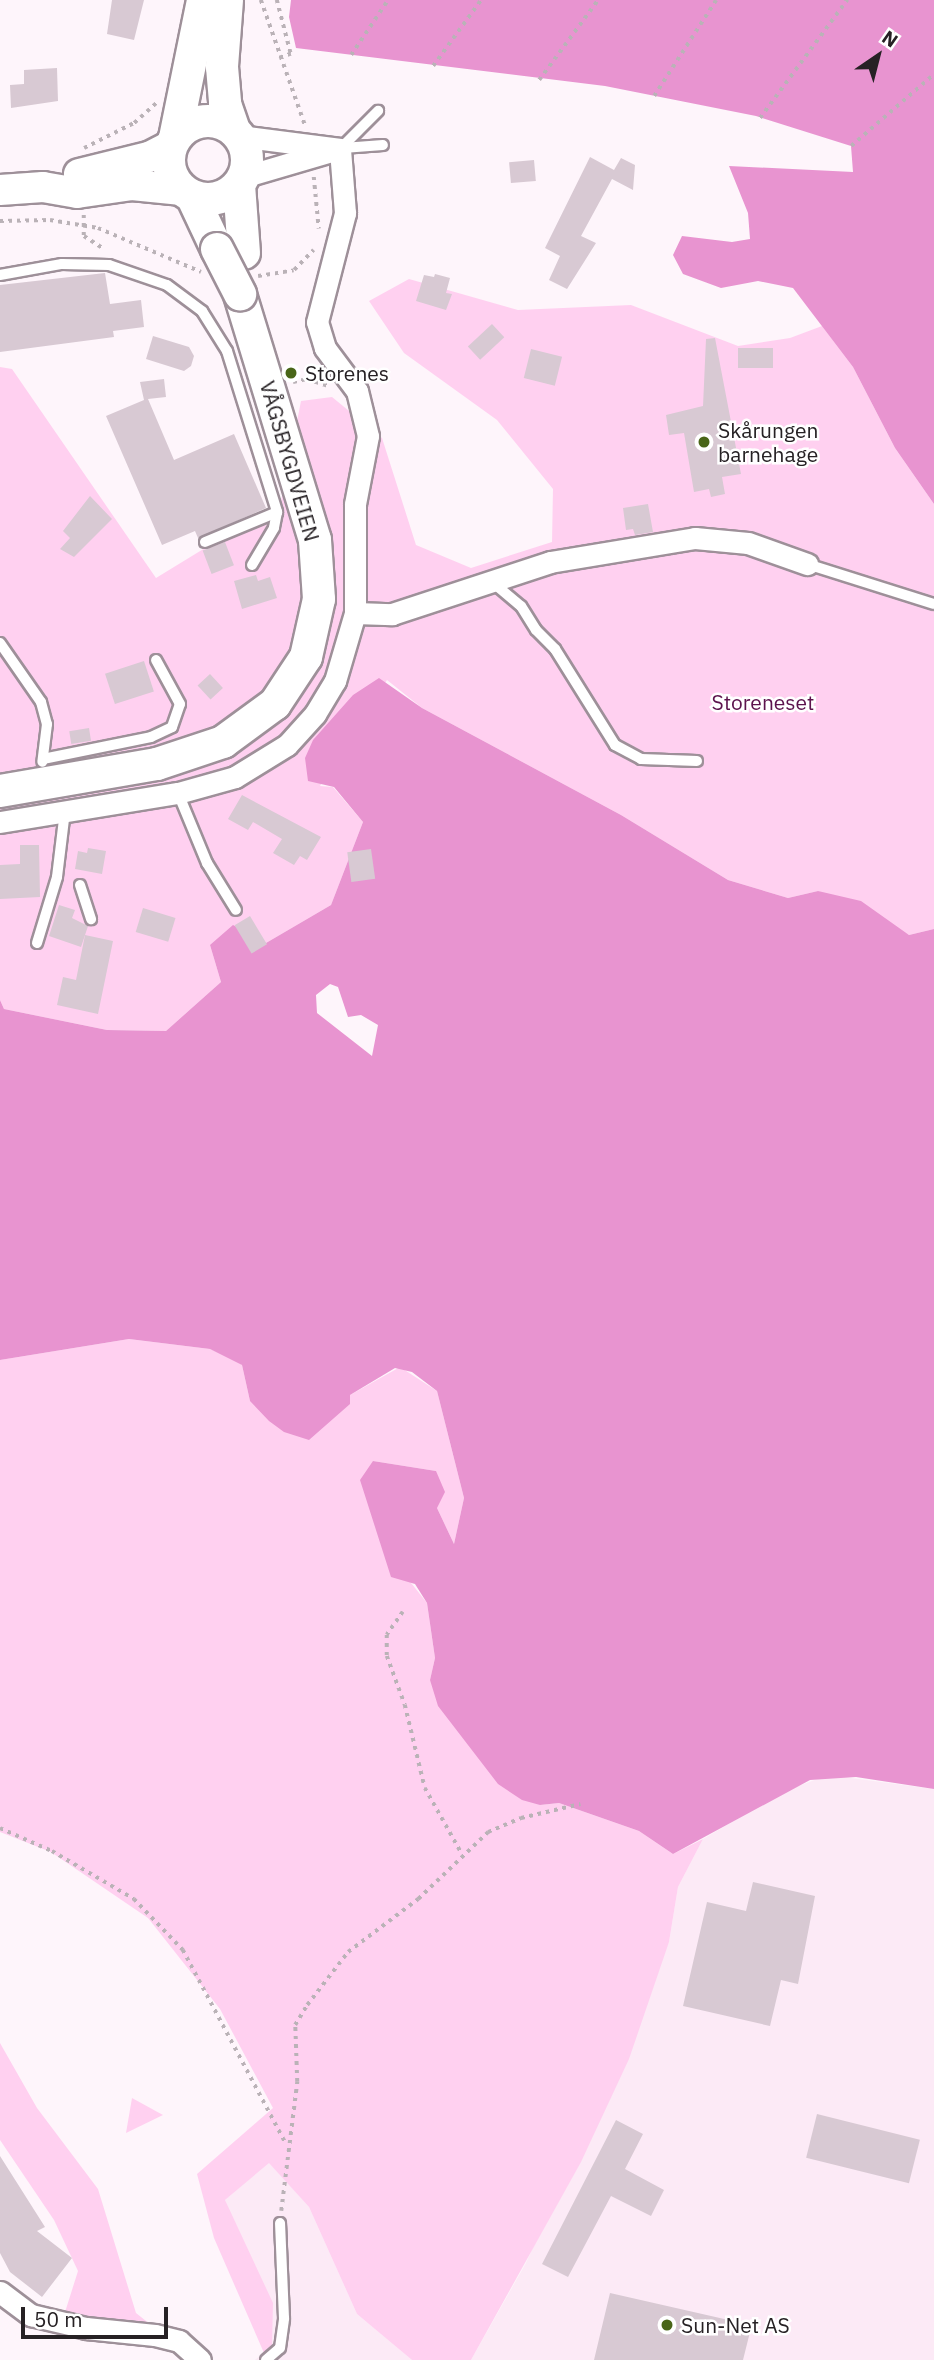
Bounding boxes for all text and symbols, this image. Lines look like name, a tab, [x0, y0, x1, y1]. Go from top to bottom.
north arrow	[843, 21, 913, 91]
text: N	[878, 25, 903, 53]
place label: Storenes	[305, 360, 389, 386]
marker: Storenes	[283, 365, 299, 381]
street label: VÅGSBYGDVEIEN	[255, 378, 325, 544]
place label: Skårungen barnehage	[718, 417, 818, 467]
marker: Skårungen barnehage	[696, 434, 712, 450]
park label: Storeneset	[712, 689, 814, 715]
scale bar	[24, 2294, 172, 2338]
text: 50 m	[34, 2305, 83, 2333]
place label: Sun-Net AS	[681, 2312, 790, 2338]
marker: Sun-Net AS	[659, 2317, 675, 2333]

